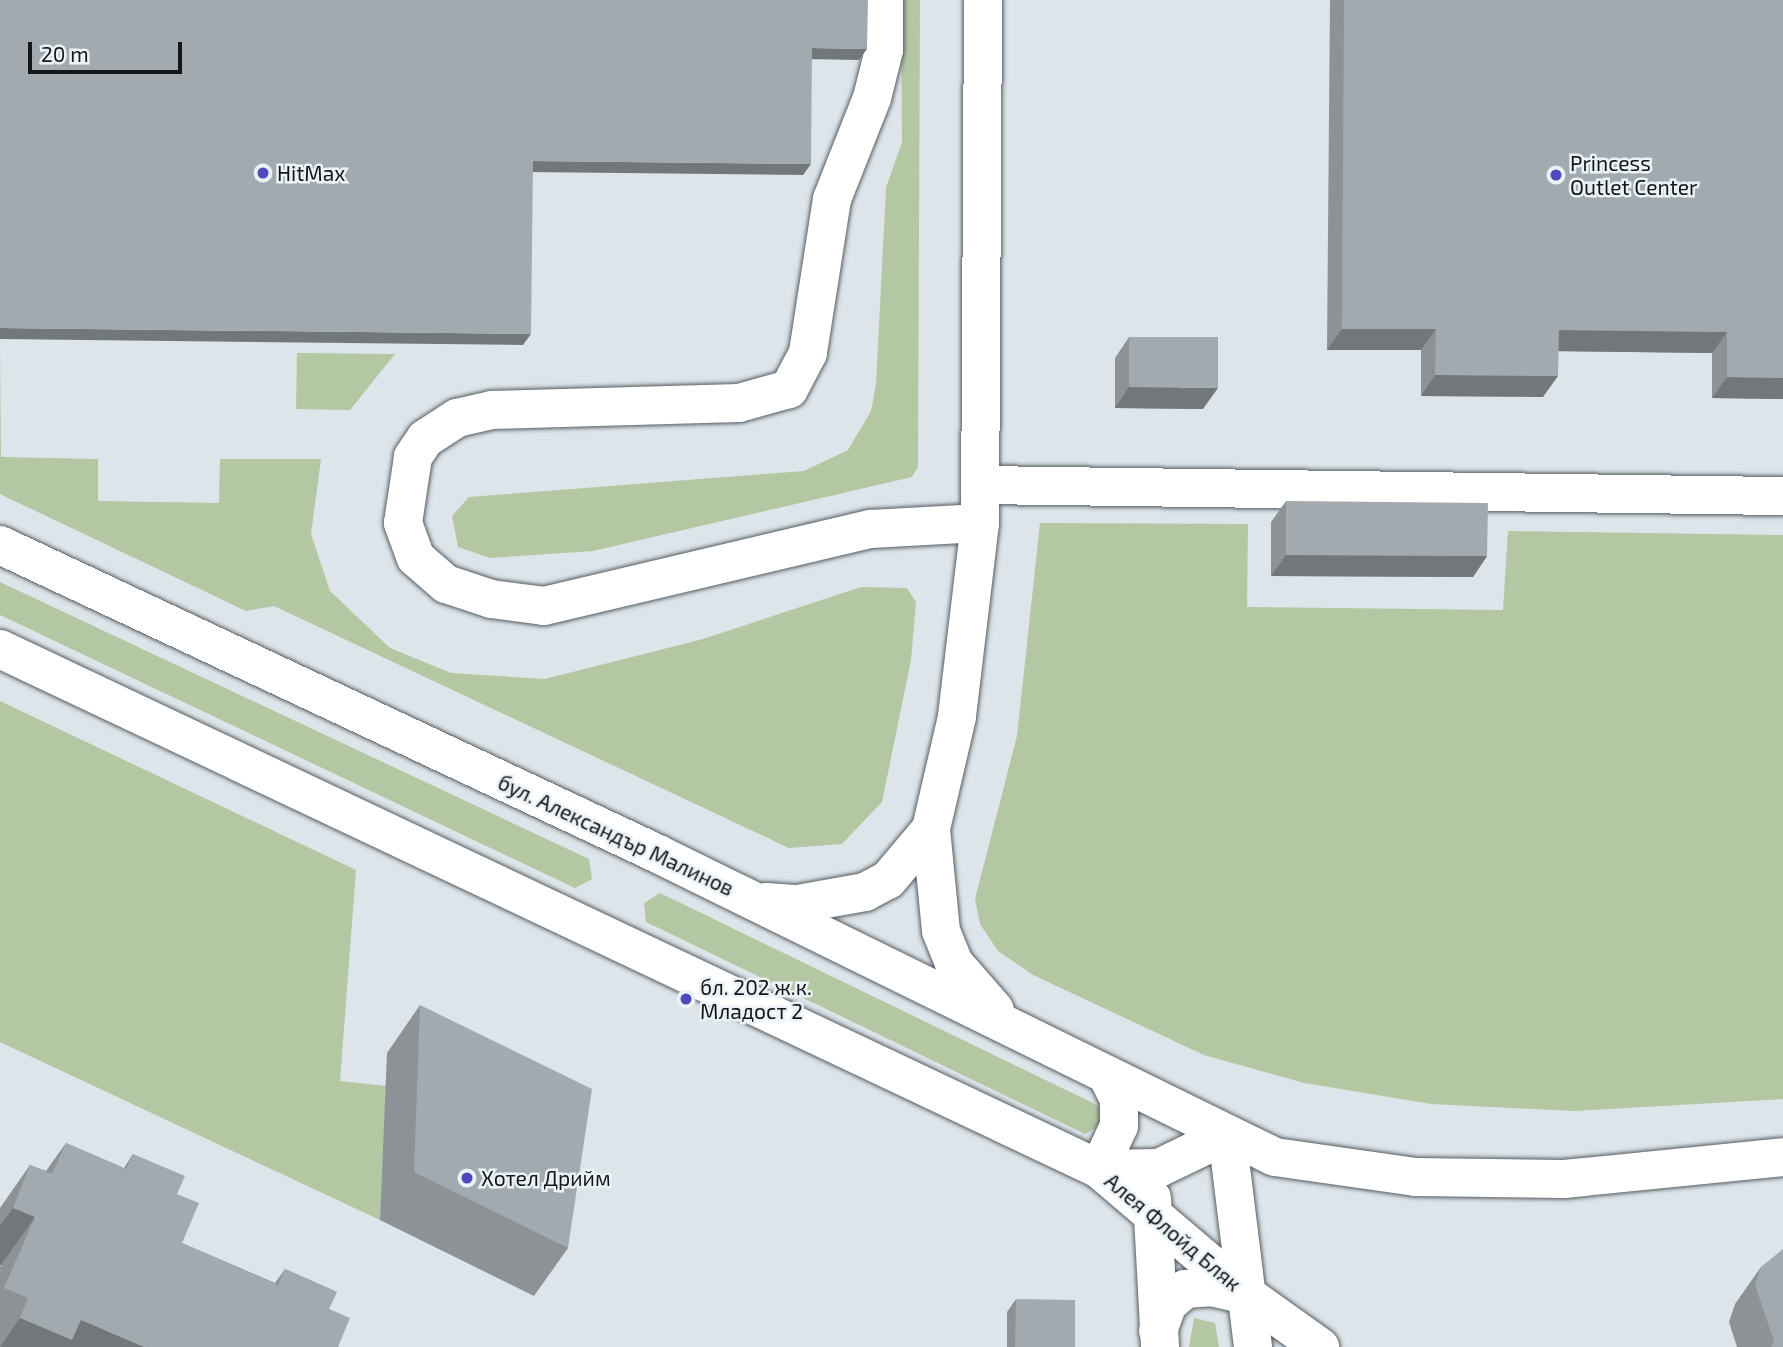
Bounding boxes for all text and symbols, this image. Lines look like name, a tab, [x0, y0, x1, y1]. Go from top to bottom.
scale bar	[32, 28, 186, 72]
text: 20 m	[41, 41, 89, 66]
place label: Princess Outlet Center	[1570, 150, 1697, 200]
place label: HitMax	[277, 160, 345, 186]
marker: HitMax	[255, 165, 271, 181]
marker: Princess Outlet Center	[1548, 167, 1564, 183]
street label: бул. Александър Малинов	[494, 769, 738, 901]
place label: бл. 202 ж.к. Младост 2	[700, 974, 812, 1024]
marker: бл. 202 ж.к. Младост 2	[678, 991, 694, 1007]
place label: Хотел Дрийм	[481, 1165, 611, 1191]
street label: Алея Флойд Бляк	[1100, 1168, 1246, 1296]
marker: Хотел Дрийм	[459, 1170, 475, 1186]

